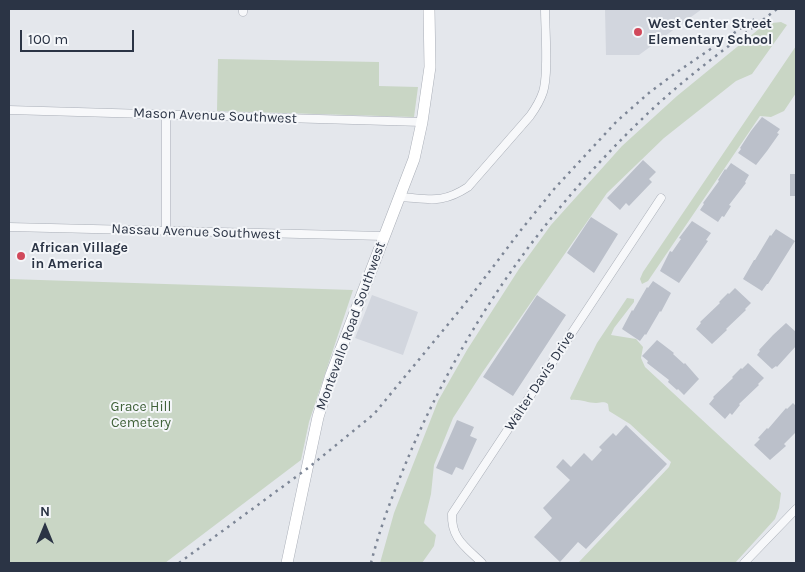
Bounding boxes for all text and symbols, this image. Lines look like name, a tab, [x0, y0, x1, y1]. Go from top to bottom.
place label: West Center Street Elementary School	[648, 16, 772, 48]
scale bar	[22, 20, 136, 52]
marker: West Center Street Elementary School	[632, 26, 644, 38]
text: 100 m	[28, 30, 68, 48]
street label: Mason Avenue Southwest	[133, 105, 297, 127]
street label: Nassau Avenue Southwest	[111, 221, 281, 243]
place label: African Village in America	[31, 240, 128, 272]
street label: Montevallo Road Southwest	[313, 240, 389, 412]
marker: African Village in America	[15, 250, 27, 262]
street label: Walter Davis Drive	[501, 328, 579, 434]
park label: Grace Hill Cemetery	[111, 399, 171, 432]
north arrow	[20, 502, 70, 552]
text: N	[40, 503, 50, 520]

